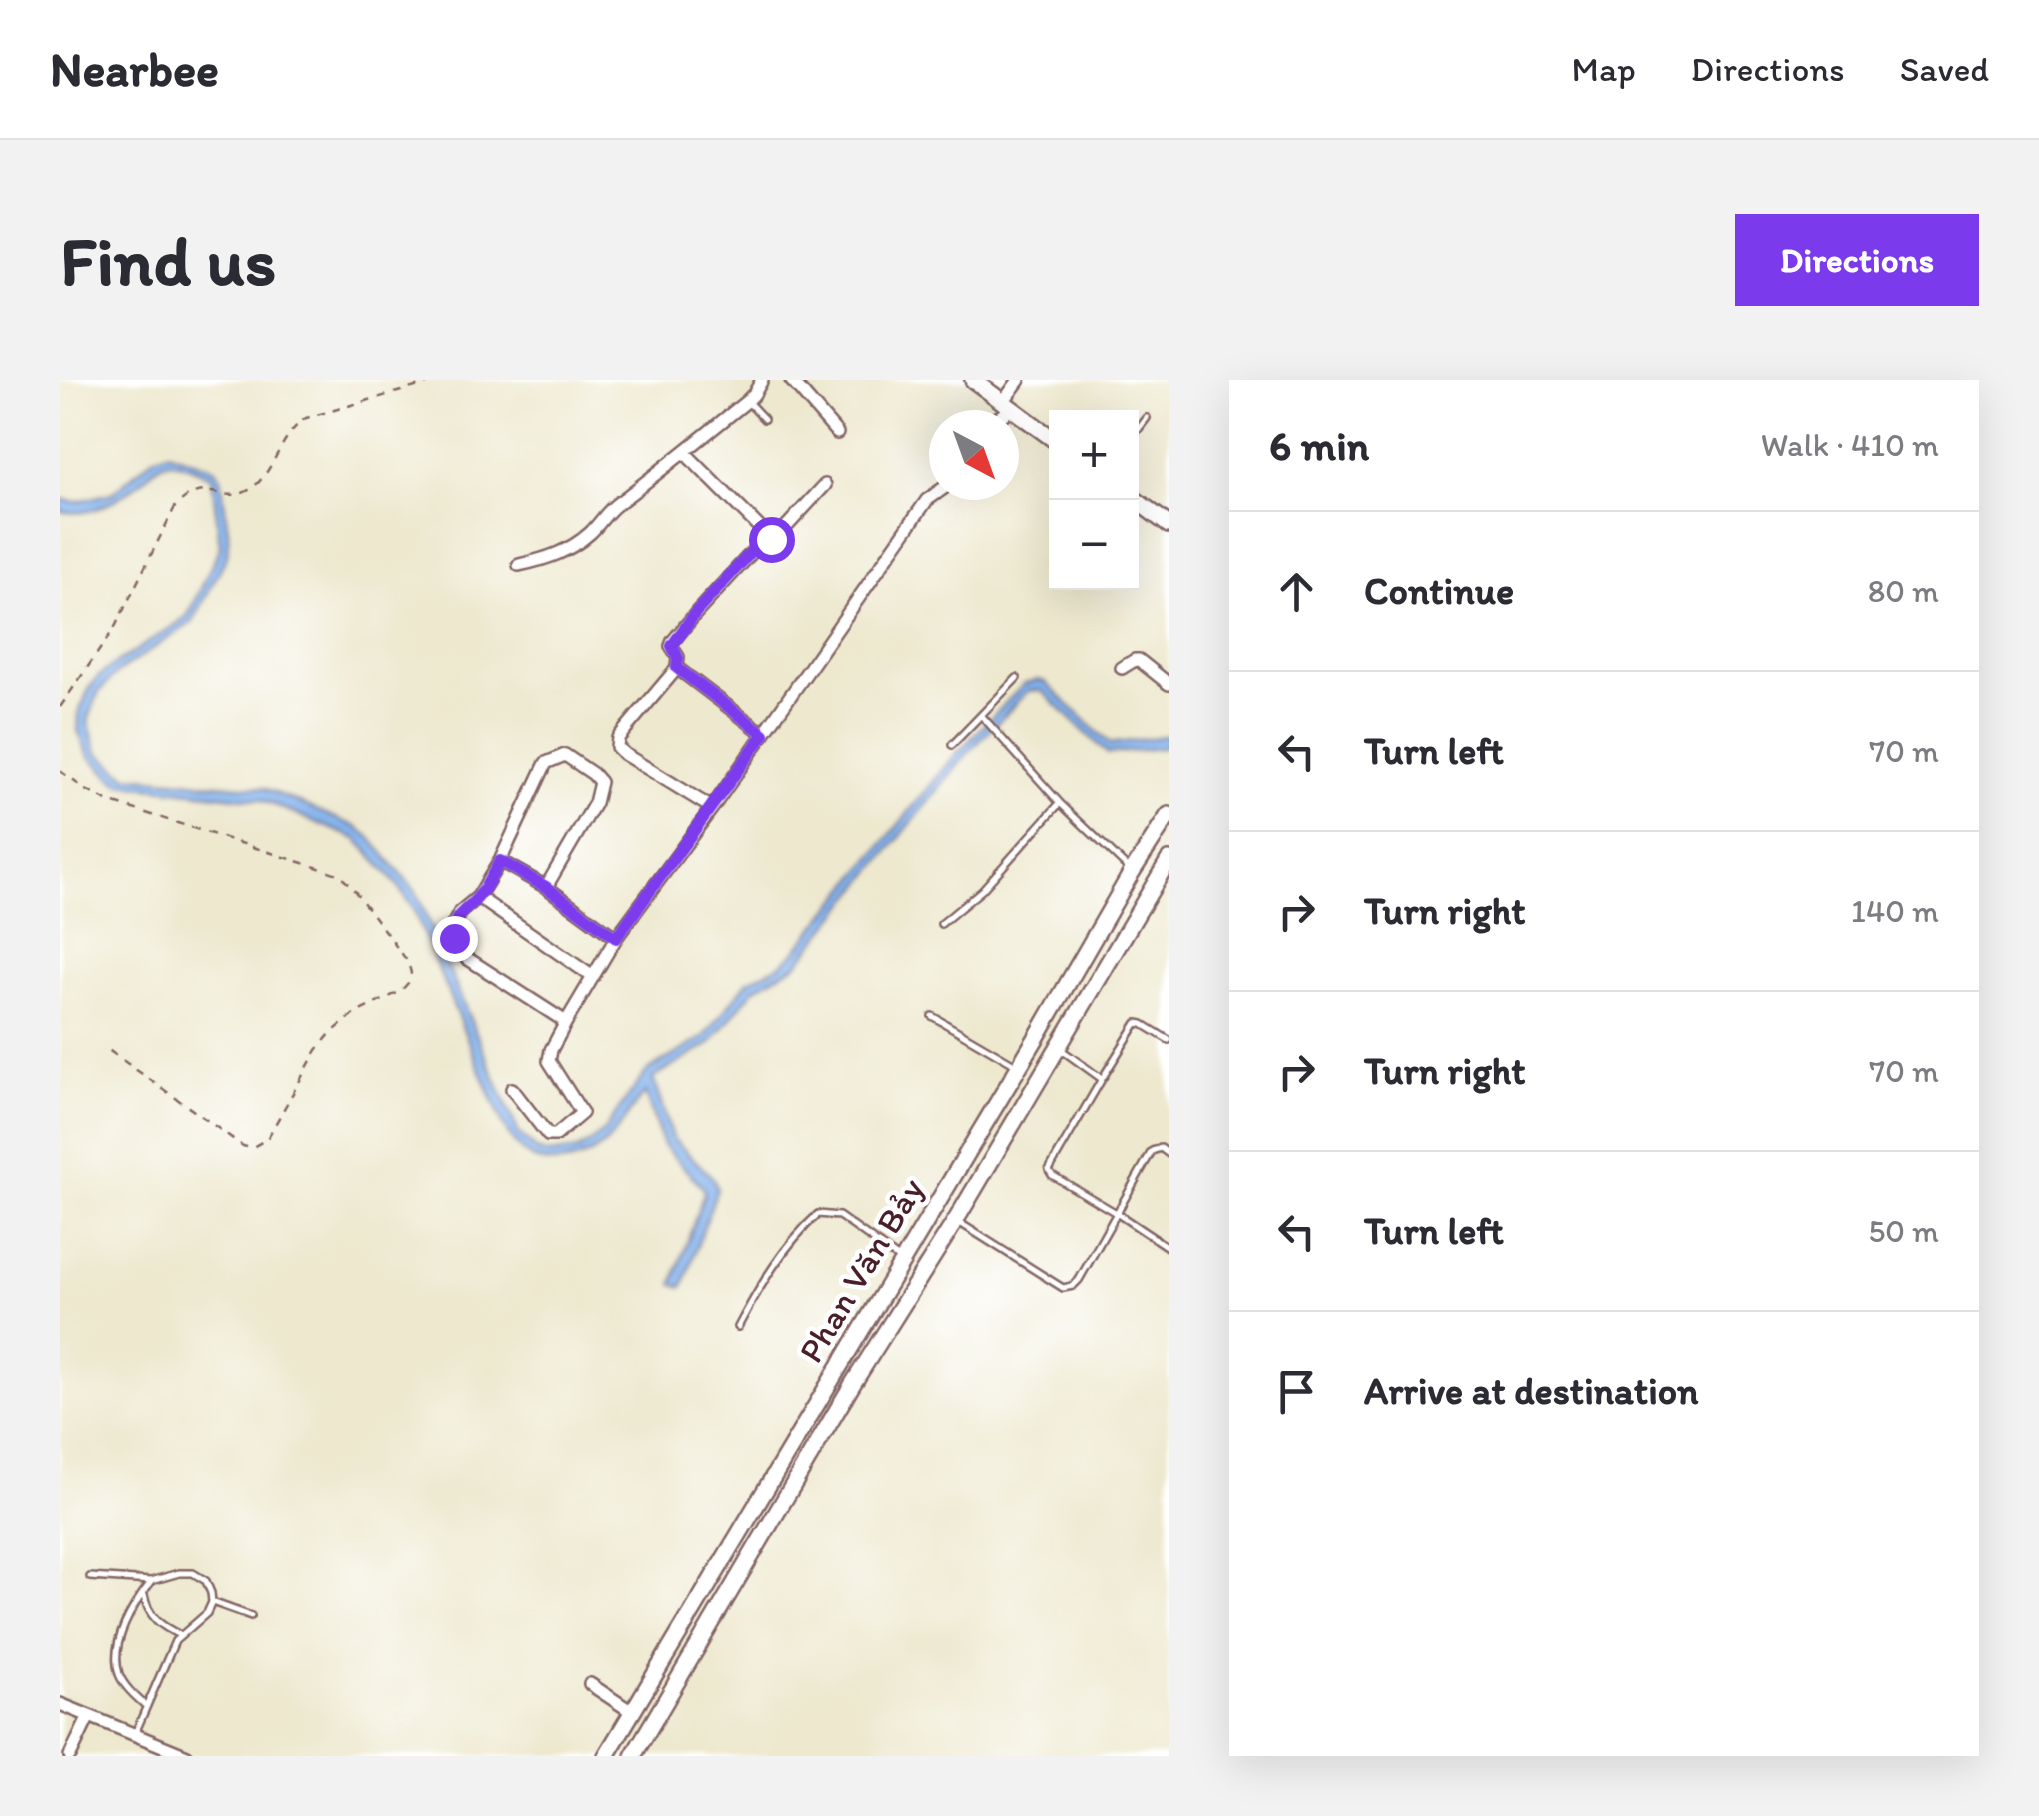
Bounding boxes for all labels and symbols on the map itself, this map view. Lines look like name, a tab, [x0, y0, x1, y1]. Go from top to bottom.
north arrow	[929, 410, 1019, 500]
route start	[749, 517, 795, 563]
route end	[432, 916, 478, 962]
street label: Phan Văn Bảy	[790, 1170, 932, 1370]

